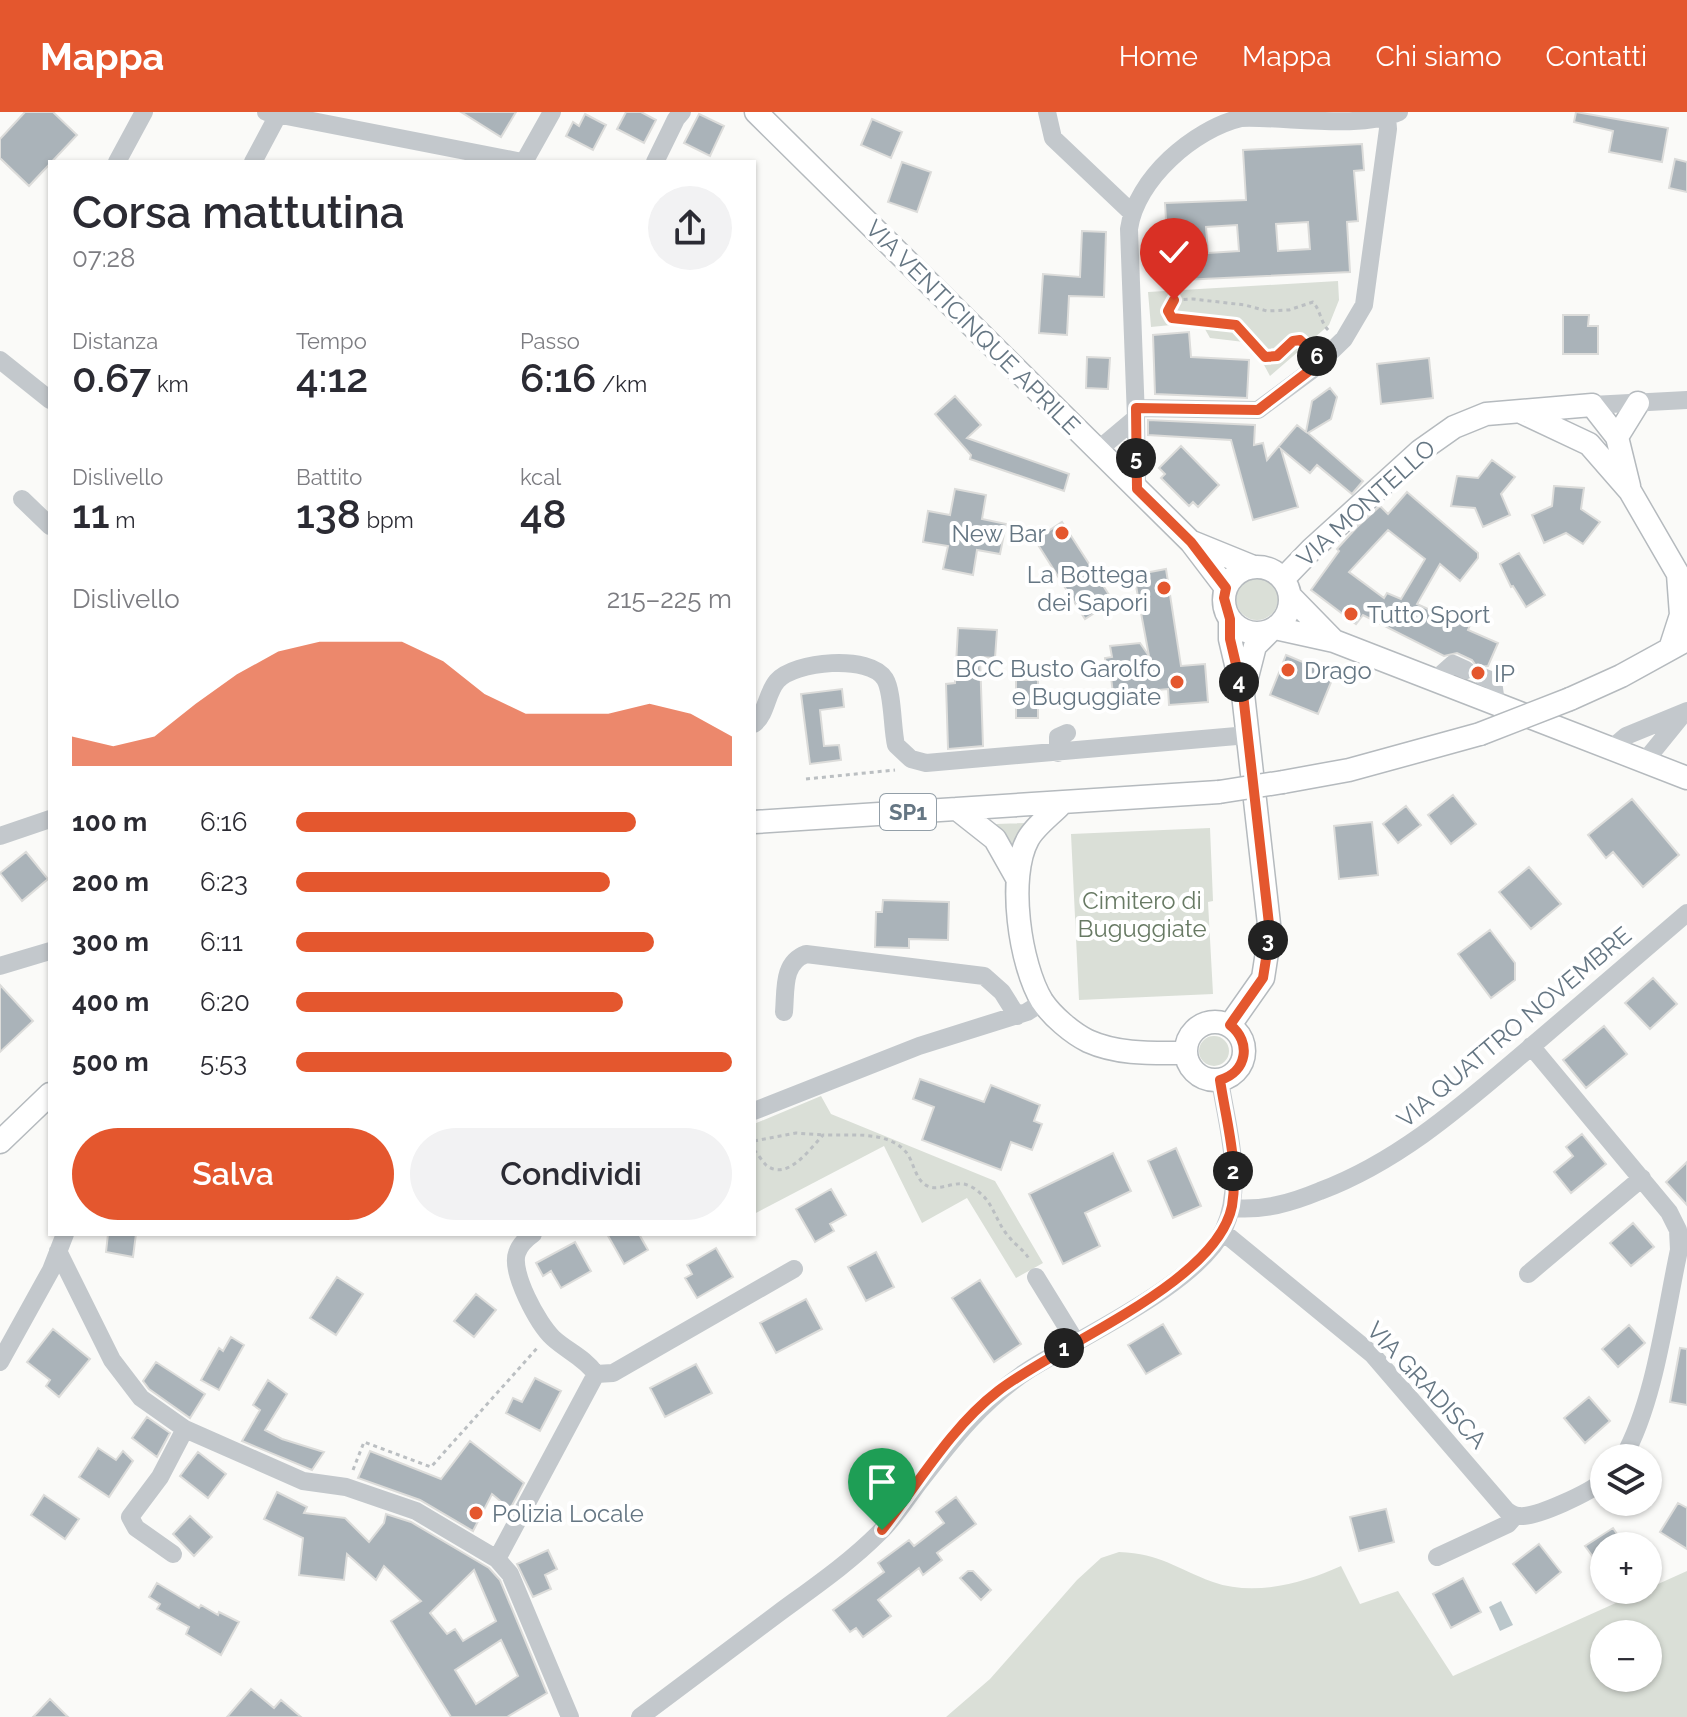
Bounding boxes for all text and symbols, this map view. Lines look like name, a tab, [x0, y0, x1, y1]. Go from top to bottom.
text: Mappa	[40, 34, 164, 79]
text: Home	[1119, 40, 1198, 73]
text: Mappa	[1242, 40, 1331, 73]
text: Chi siamo	[1375, 40, 1502, 73]
text: Contatti	[1546, 40, 1647, 73]
button: share	[648, 186, 732, 270]
text: Corsa mattutina	[72, 187, 405, 238]
street label: VIA VENTICINQUE APRILE	[860, 214, 1086, 440]
pin	[1140, 218, 1208, 300]
icon: check	[1152, 230, 1196, 274]
text: 07:28	[72, 243, 135, 273]
text: Distanza	[72, 328, 158, 354]
text: Tempo	[296, 328, 367, 354]
text: Passo	[520, 328, 580, 354]
pin: 6	[1297, 336, 1337, 376]
text: 6	[1310, 343, 1324, 369]
text: 0.67	[72, 354, 151, 401]
text: 4:12	[296, 354, 368, 401]
text: 6:16	[520, 354, 596, 401]
text: km	[151, 371, 189, 397]
text: /km	[596, 371, 647, 397]
street label: VIA MONTELLO	[1291, 433, 1441, 573]
pin: 5	[1116, 438, 1156, 478]
text: 5	[1130, 445, 1142, 471]
text: Dislivello	[72, 464, 163, 490]
text: Battito	[296, 464, 362, 490]
text: kcal	[520, 464, 561, 490]
text: 11	[72, 490, 110, 537]
text: 138	[296, 490, 361, 537]
text: 48	[520, 490, 567, 537]
text: m	[110, 507, 136, 533]
text: bpm	[361, 507, 414, 533]
place label: New Bar	[951, 519, 1047, 548]
marker: New Bar	[1053, 524, 1071, 542]
place label: La Bottega dei Sapori	[1027, 560, 1148, 617]
marker: La Bottega dei Sapori	[1155, 579, 1173, 597]
text: Dislivello	[72, 584, 180, 614]
text: 215–225 m	[607, 584, 732, 614]
place label: Tutto Sport	[1367, 600, 1490, 629]
marker: Tutto Sport	[1342, 605, 1360, 623]
place label: BCC Busto Garolfo e Buguggiate	[955, 654, 1161, 711]
place label: Drago	[1304, 656, 1372, 685]
place label: IP	[1494, 659, 1515, 688]
marker: Drago	[1279, 661, 1297, 679]
pin: 4	[1219, 662, 1259, 702]
marker: IP	[1469, 664, 1487, 682]
text: 4	[1233, 669, 1245, 695]
marker: BCC Busto Garolfo e Buguggiate	[1168, 673, 1186, 691]
road number: SP1	[880, 794, 936, 830]
text: 100 m	[72, 807, 147, 837]
text: 6:16	[200, 807, 247, 837]
text: 200 m	[72, 867, 149, 897]
text: 6:23	[200, 867, 248, 897]
park label: Cimitero di Buguggiate	[1077, 886, 1207, 943]
pin: 3	[1248, 920, 1288, 960]
street label: VIA QUATTRO NOVEMBRE	[1391, 920, 1637, 1134]
text: 300 m	[72, 927, 149, 957]
text: 6:11	[200, 927, 243, 957]
text: 3	[1262, 927, 1274, 953]
text: 400 m	[72, 987, 149, 1017]
text: 6:20	[200, 987, 250, 1017]
text: 500 m	[72, 1047, 149, 1077]
text: 5:53	[200, 1047, 247, 1077]
button: Salva	[72, 1128, 394, 1220]
button: Condividi	[410, 1128, 732, 1220]
pin: 2	[1213, 1151, 1253, 1191]
text: 2	[1227, 1158, 1239, 1184]
street label: VIA GRADISCA	[1361, 1316, 1493, 1454]
pin: 1	[1044, 1328, 1084, 1368]
text: 1	[1059, 1335, 1069, 1361]
map controls	[1590, 1444, 1662, 1692]
button: layers	[1590, 1444, 1662, 1516]
pin	[848, 1448, 916, 1530]
icon: arrive	[860, 1460, 904, 1504]
place label: Polizia Locale	[492, 1499, 644, 1528]
marker: Polizia Locale	[467, 1504, 485, 1522]
button: +	[1590, 1532, 1662, 1604]
button: −	[1590, 1620, 1662, 1692]

